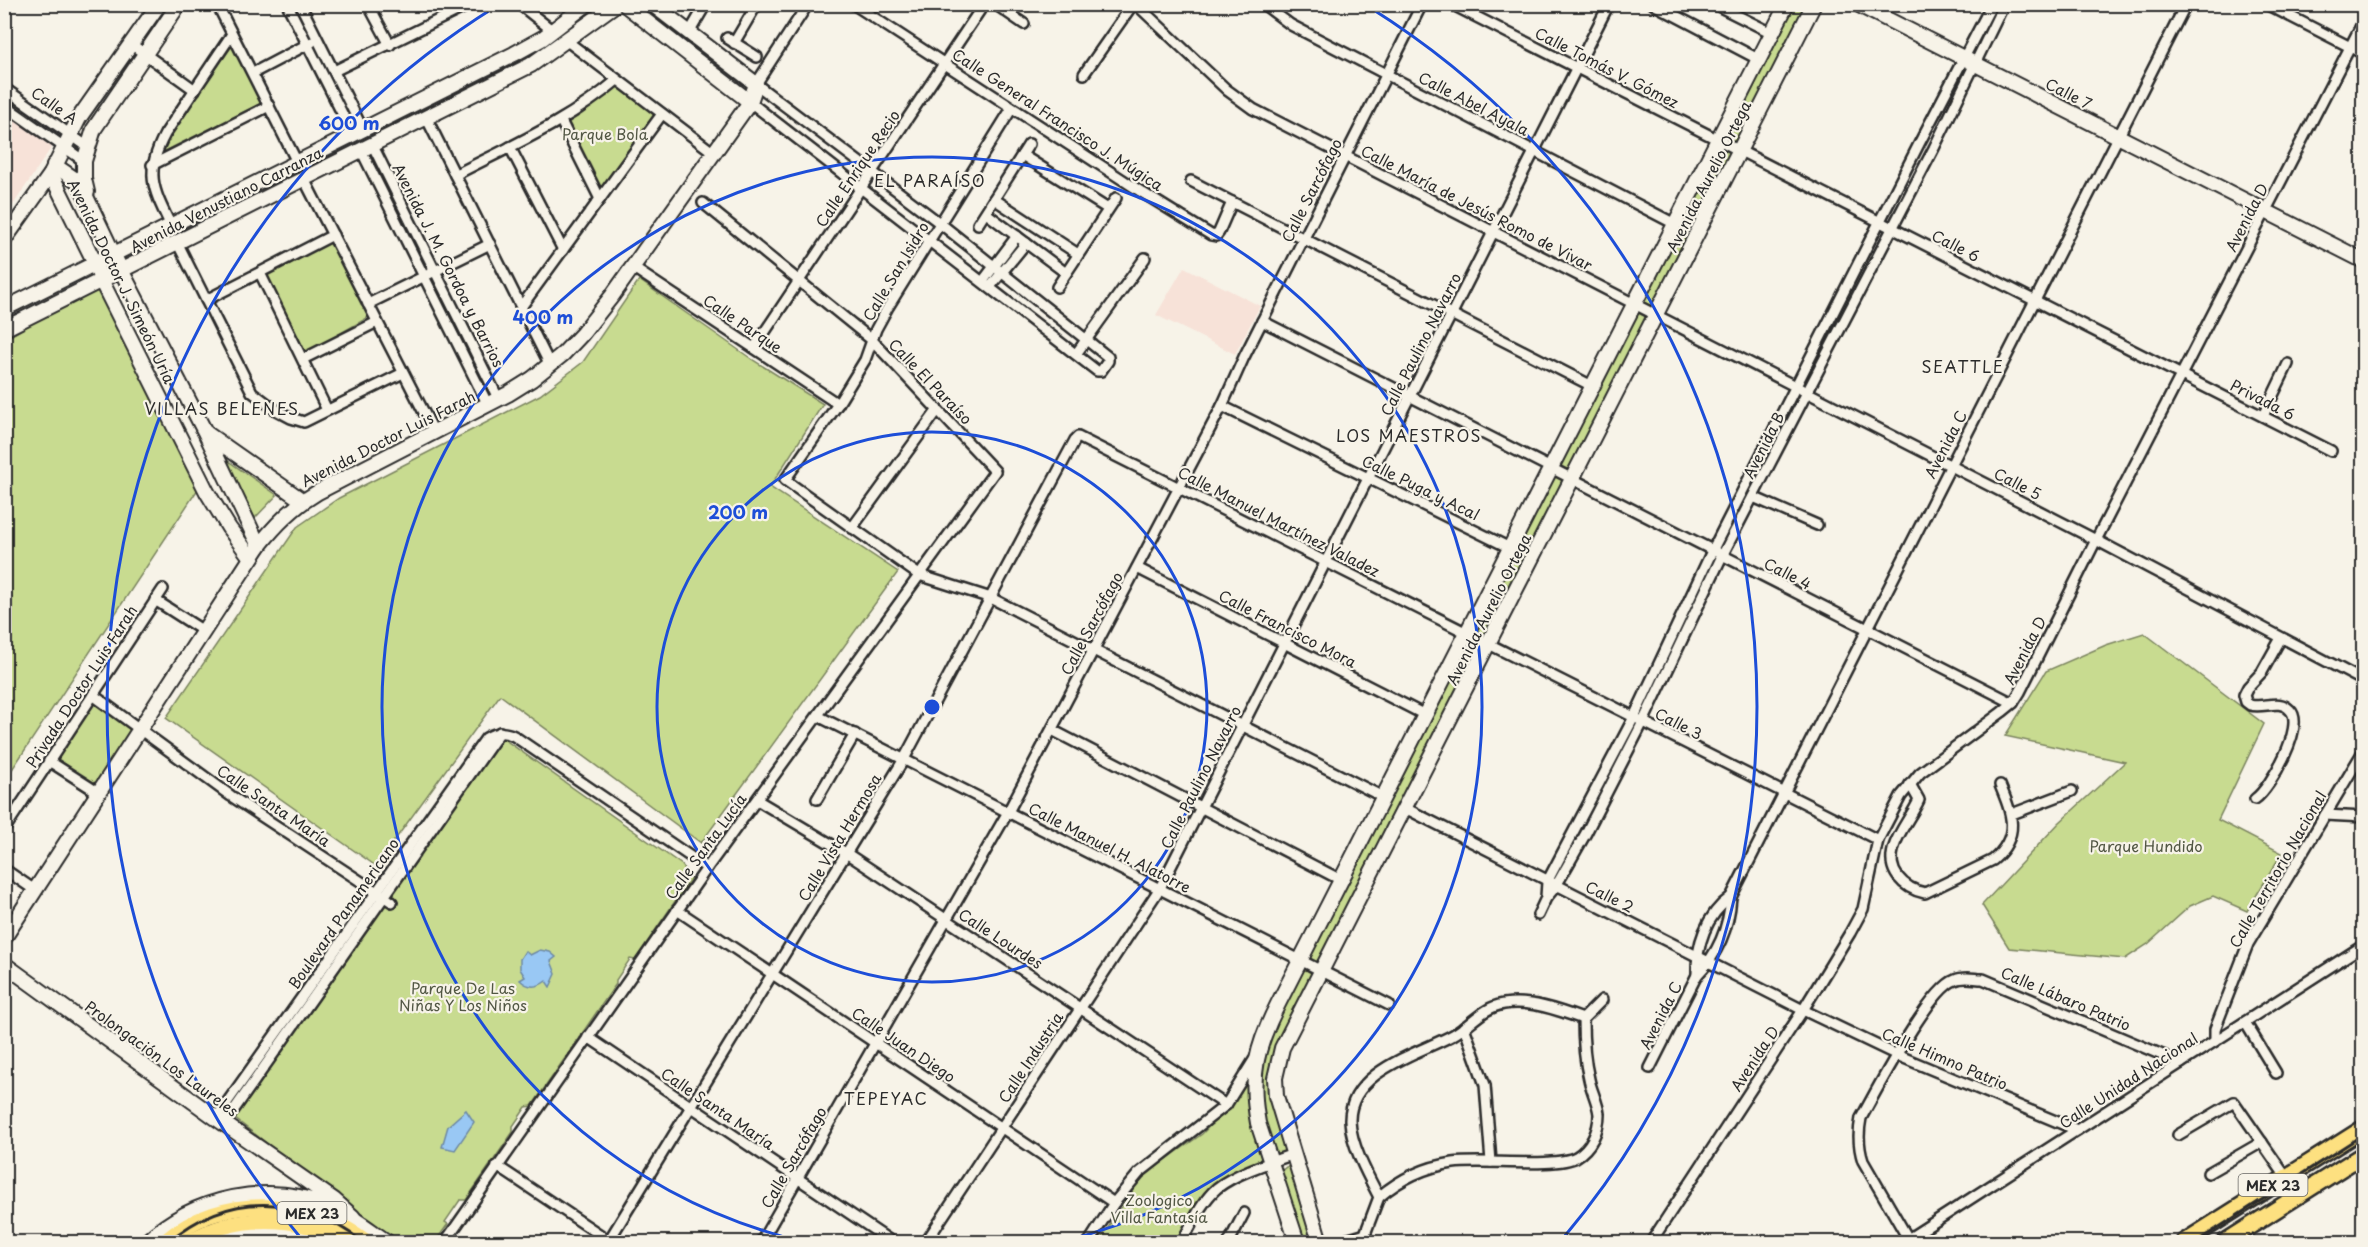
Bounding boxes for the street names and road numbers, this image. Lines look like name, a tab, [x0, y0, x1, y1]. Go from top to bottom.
street label: Calle Tomás V. Gómez	[1531, 21, 1683, 113]
street label: Calle General Francisco J. Múgica	[948, 42, 1168, 196]
street label: Calle Abel Ayala	[1415, 65, 1534, 141]
street label: Calle 7	[2042, 72, 2097, 115]
street label: Calle A	[27, 81, 83, 129]
street label: Avenida Aurelio Ortega	[1660, 96, 1757, 256]
street label: Calle Enrique Recio	[809, 105, 905, 231]
street label: Calle Sarcófago	[1275, 134, 1347, 246]
street label: Calle María de Jesús Romo de Vivar	[1357, 138, 1597, 276]
street label: Avenida Venustiano Carranza	[125, 140, 327, 258]
street label: Avenida J. M. Gordoa y Barrios	[387, 159, 511, 371]
street label: Avenida Doctor J. Simeón Uría	[62, 175, 182, 388]
street label: Avenida D	[2219, 179, 2273, 255]
street label: Calle San Isidro	[856, 217, 934, 325]
street label: Calle 6	[1928, 223, 1984, 267]
street label: Calle Paulino Navarro	[1374, 268, 1466, 420]
street label: Calle Parque	[699, 288, 787, 358]
street label: Calle El Paraíso	[884, 333, 978, 429]
street label: Privada 6	[2227, 373, 2299, 425]
street label: Avenida Doctor Luis Farah	[297, 384, 479, 492]
street label: Avenida C	[1918, 406, 1972, 482]
street label: Avenida B	[1736, 408, 1790, 482]
street label: Calle Puga y Acal	[1358, 449, 1484, 525]
street label: Calle Manuel Martínez Valadez	[1174, 460, 1384, 582]
street label: Calle 5	[1990, 461, 2046, 505]
street label: Avenida Aurelio Ortega	[1440, 529, 1537, 689]
street label: Calle 4	[1760, 551, 1816, 595]
street label: Calle Sarcófago	[1054, 567, 1128, 679]
street label: Calle Francisco Mora	[1215, 583, 1362, 673]
street label: Privada Doctor Luis Farah	[20, 600, 142, 772]
street label: Avenida D	[1997, 612, 2051, 688]
street label: Calle Paulino Navarro	[1154, 701, 1246, 853]
street label: Calle 3	[1651, 701, 1707, 745]
street label: Calle Santa María	[213, 758, 336, 852]
street label: Calle Vista Hermosa	[792, 768, 887, 905]
street label: Calle Territorio Nacional	[2223, 786, 2331, 952]
street label: Calle Santa Lucía	[659, 788, 752, 904]
street label: Calle Manuel H. Alatorre	[1025, 796, 1195, 898]
street label: Boulevard Panamericano	[282, 833, 404, 993]
street label: Calle 2	[1582, 874, 1638, 918]
street label: Calle Lourdes	[954, 902, 1048, 974]
street label: Calle Lábaro Patrio	[1997, 960, 2135, 1036]
street label: Avenida C	[1633, 977, 1687, 1053]
street label: Prolongación Los Laureles	[80, 994, 244, 1122]
street label: Calle Juan Diego	[848, 1001, 960, 1087]
street label: Calle Industria	[992, 1007, 1068, 1107]
street label: Avenida D	[1724, 1021, 1784, 1095]
street label: Calle Himno Patrio	[1879, 1021, 2011, 1095]
street label: Calle Unidad Nacional	[2054, 1026, 2202, 1134]
street label: Calle Santa María	[657, 1061, 780, 1155]
street label: Calle Sarcófago	[755, 1102, 831, 1212]
road number: MEX 23	[2238, 1174, 2308, 1196]
road number: MEX 23	[278, 1202, 346, 1224]

